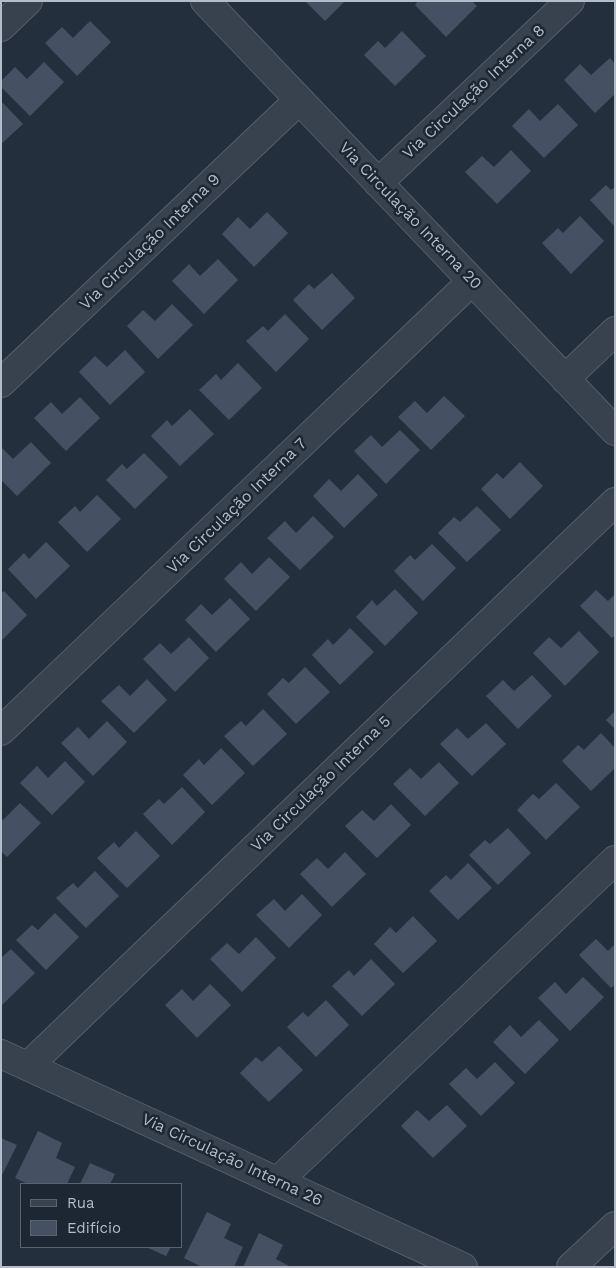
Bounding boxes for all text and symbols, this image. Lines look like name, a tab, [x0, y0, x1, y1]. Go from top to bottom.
street label: Via Circulação Interna 8	[399, 21, 549, 163]
street label: Via Circulação Interna 20	[335, 138, 485, 294]
street label: Via Circulação Interna 9	[76, 170, 224, 314]
street label: Via Circulação Interna 7	[163, 434, 311, 578]
street label: Via Circulação Interna 5	[247, 712, 395, 856]
street label: Via Circulação Interna 26	[139, 1110, 325, 1210]
legend	[20, 1183, 182, 1248]
text: Rua	[67, 1194, 95, 1212]
text: Edifício	[67, 1219, 121, 1237]

